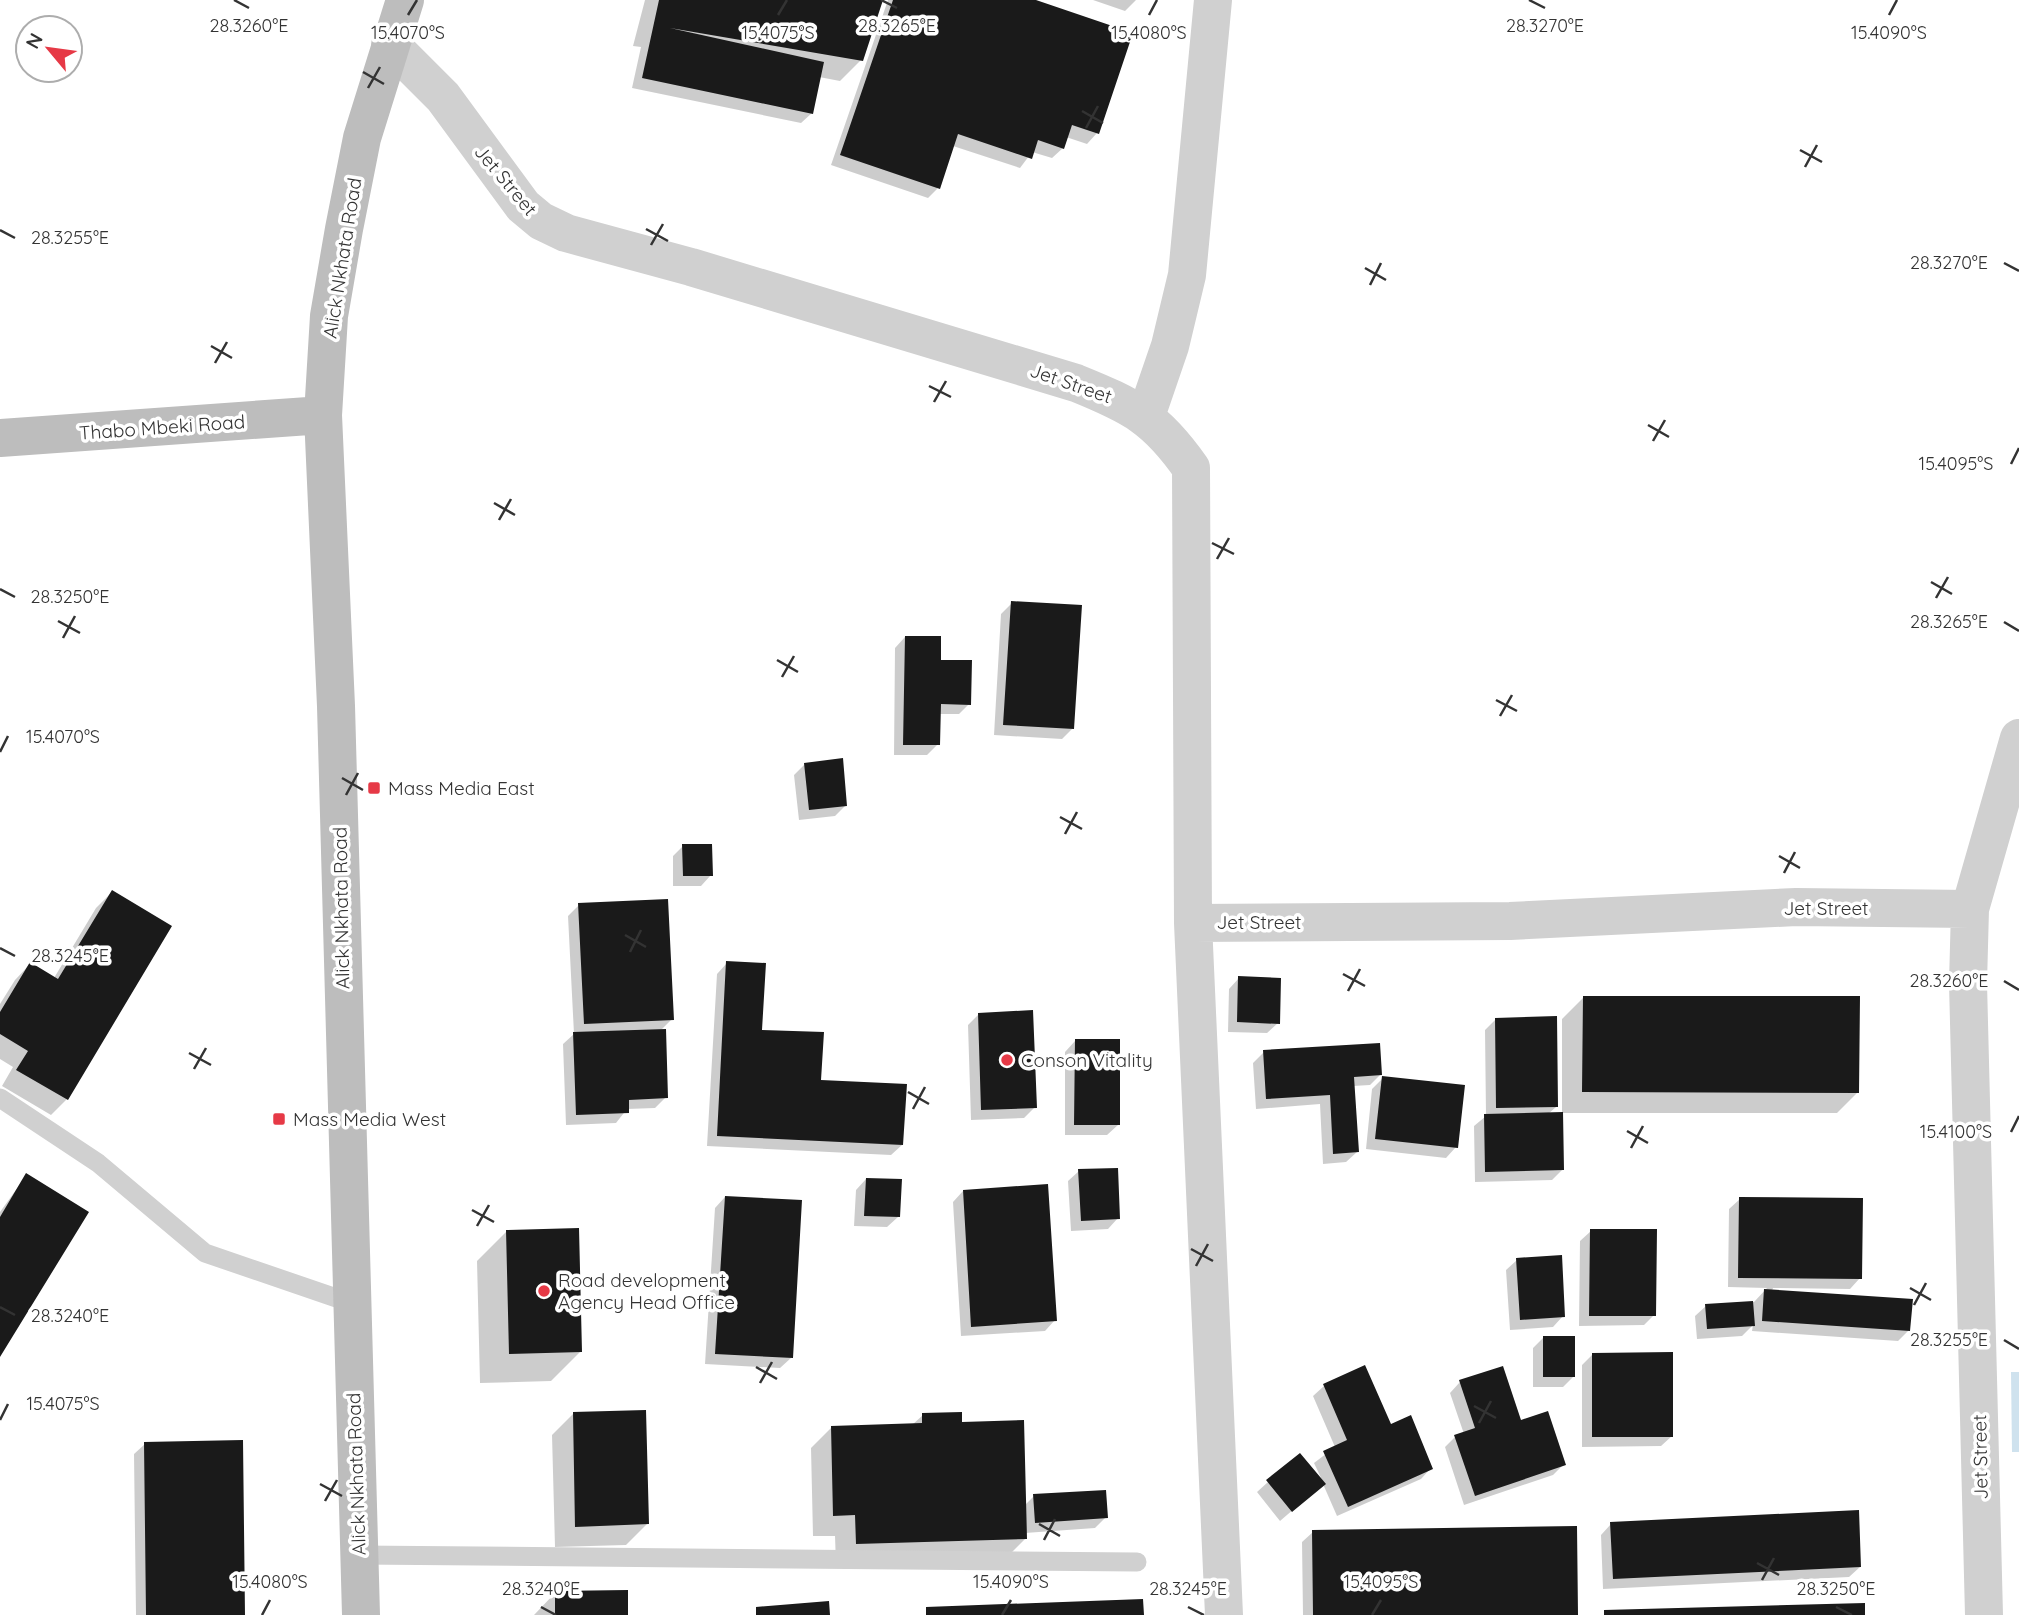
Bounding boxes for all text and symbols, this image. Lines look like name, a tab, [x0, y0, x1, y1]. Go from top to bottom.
north arrow	[14, 14, 84, 84]
text: 28.3260°E	[210, 14, 288, 37]
text: 28.3265°E	[858, 14, 936, 37]
text: 28.3270°E	[1506, 14, 1584, 37]
text: 15.4070°S	[371, 21, 445, 44]
text: 15.4075°S	[741, 21, 815, 44]
text: 15.4080°S	[1111, 21, 1187, 44]
text: 15.4090°S	[1851, 21, 1927, 44]
text: N	[20, 29, 48, 53]
street label: Jet Street	[469, 140, 543, 220]
street label: Alick Nkhata Road	[317, 176, 367, 340]
text: 28.3255°E	[31, 226, 109, 249]
text: 28.3270°E	[1910, 251, 1988, 274]
street label: Jet Street	[1027, 358, 1115, 408]
street label: Thabo Mbeki Road	[78, 409, 246, 445]
text: 15.4095°S	[1919, 452, 1993, 475]
text: 28.3250°E	[30, 585, 110, 608]
text: 28.3265°E	[1910, 610, 1988, 633]
text: 15.4070°S	[26, 725, 100, 748]
place label: Mass Media East	[388, 776, 535, 800]
marker: Mass Media East	[366, 780, 382, 796]
street label: Alick Nkhata Road	[328, 827, 354, 989]
street label: Jet Street	[1783, 896, 1869, 920]
street label: Jet Street	[1216, 910, 1302, 934]
text: 28.3245°E	[31, 944, 109, 967]
text: 28.3260°E	[1910, 969, 1988, 992]
place label: Conson Vitality	[1021, 1048, 1153, 1072]
marker: Conson Vitality	[999, 1052, 1015, 1068]
place label: Mass Media West	[293, 1107, 446, 1131]
marker: Mass Media West	[271, 1111, 287, 1127]
text: 15.4100°S	[1920, 1120, 1992, 1143]
place label: Road development Agency Head Office	[558, 1268, 735, 1314]
marker: Road development Agency Head Office	[536, 1283, 552, 1299]
text: 28.3240°E	[31, 1304, 109, 1327]
text: 28.3255°E	[1910, 1328, 1988, 1351]
text: 15.4075°S	[26, 1392, 100, 1415]
street label: Alick Nkhata Road	[341, 1392, 371, 1556]
street label: Jet Street	[1967, 1414, 1993, 1500]
text: 15.4080°S	[232, 1570, 308, 1593]
text: 15.4090°S	[973, 1570, 1049, 1593]
text: 15.4095°S	[1344, 1570, 1418, 1593]
text: 28.3240°E	[502, 1577, 580, 1600]
text: 28.3245°E	[1149, 1577, 1227, 1600]
text: 28.3250°E	[1796, 1577, 1876, 1600]

